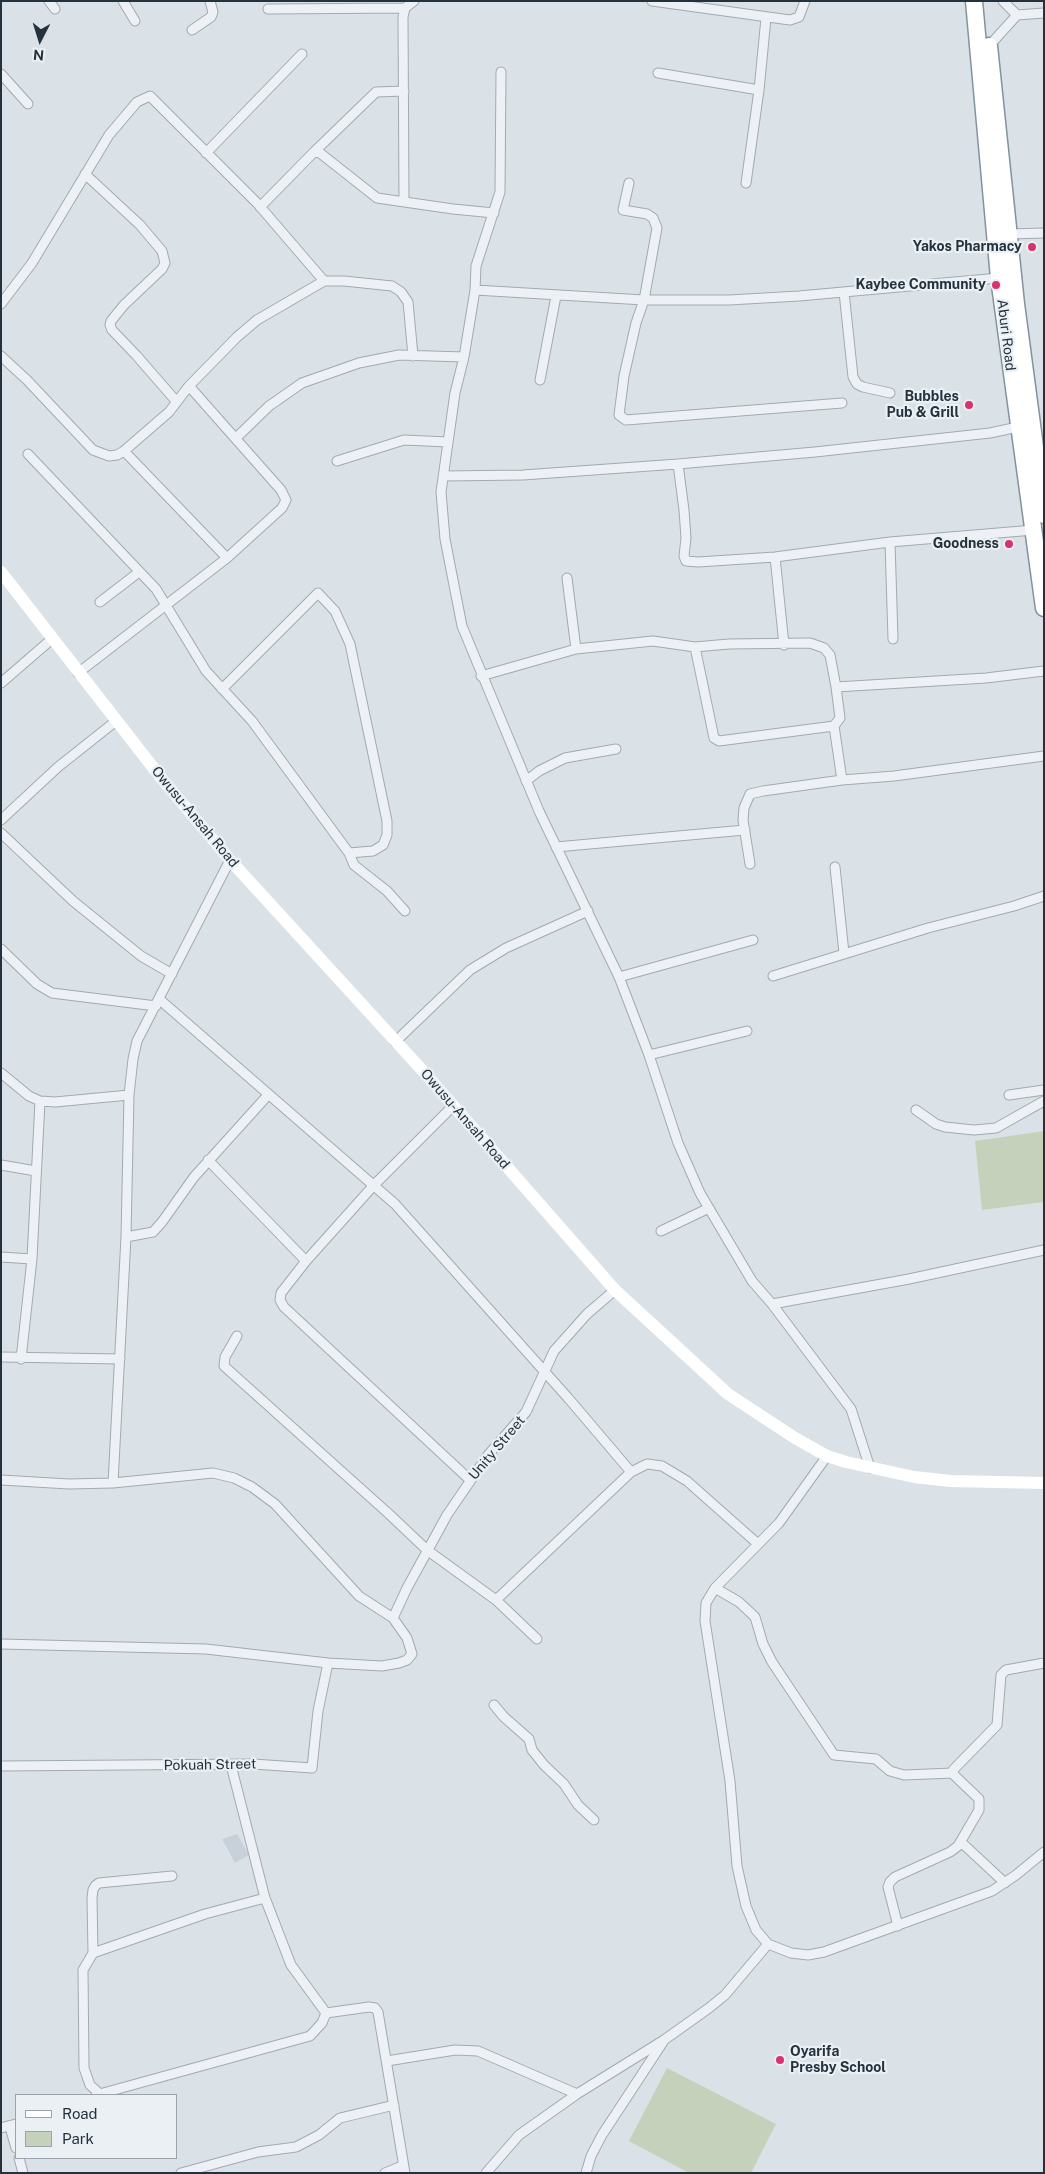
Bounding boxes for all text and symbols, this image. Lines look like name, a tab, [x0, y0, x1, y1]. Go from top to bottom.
north arrow	[15, 15, 65, 65]
text: N	[33, 46, 45, 63]
place label: Yakos Pharmacy	[913, 239, 1022, 255]
marker: Yakos Pharmacy	[1026, 241, 1038, 253]
place label: Kaybee Community	[855, 277, 986, 293]
marker: Kaybee Community	[990, 279, 1002, 291]
street label: Aburi Road	[993, 298, 1019, 372]
place label: Bubbles Pub & Grill	[887, 389, 959, 422]
marker: Bubbles Pub & Grill	[963, 399, 975, 411]
place label: Goodness	[933, 536, 999, 552]
marker: Goodness	[1003, 538, 1015, 550]
street label: Owusu-Ansah Road	[148, 763, 242, 871]
street label: Owusu-Ansah Road	[417, 1066, 513, 1172]
street label: Unity Street	[465, 1413, 529, 1483]
street label: Pokuah Street	[164, 1756, 256, 1774]
place label: Oyarifa Presby School	[790, 2044, 886, 2076]
marker: Oyarifa Presby School	[774, 2054, 786, 2066]
legend	[15, 2094, 178, 2159]
text: Road	[62, 2105, 98, 2122]
text: Park	[62, 2130, 94, 2147]

